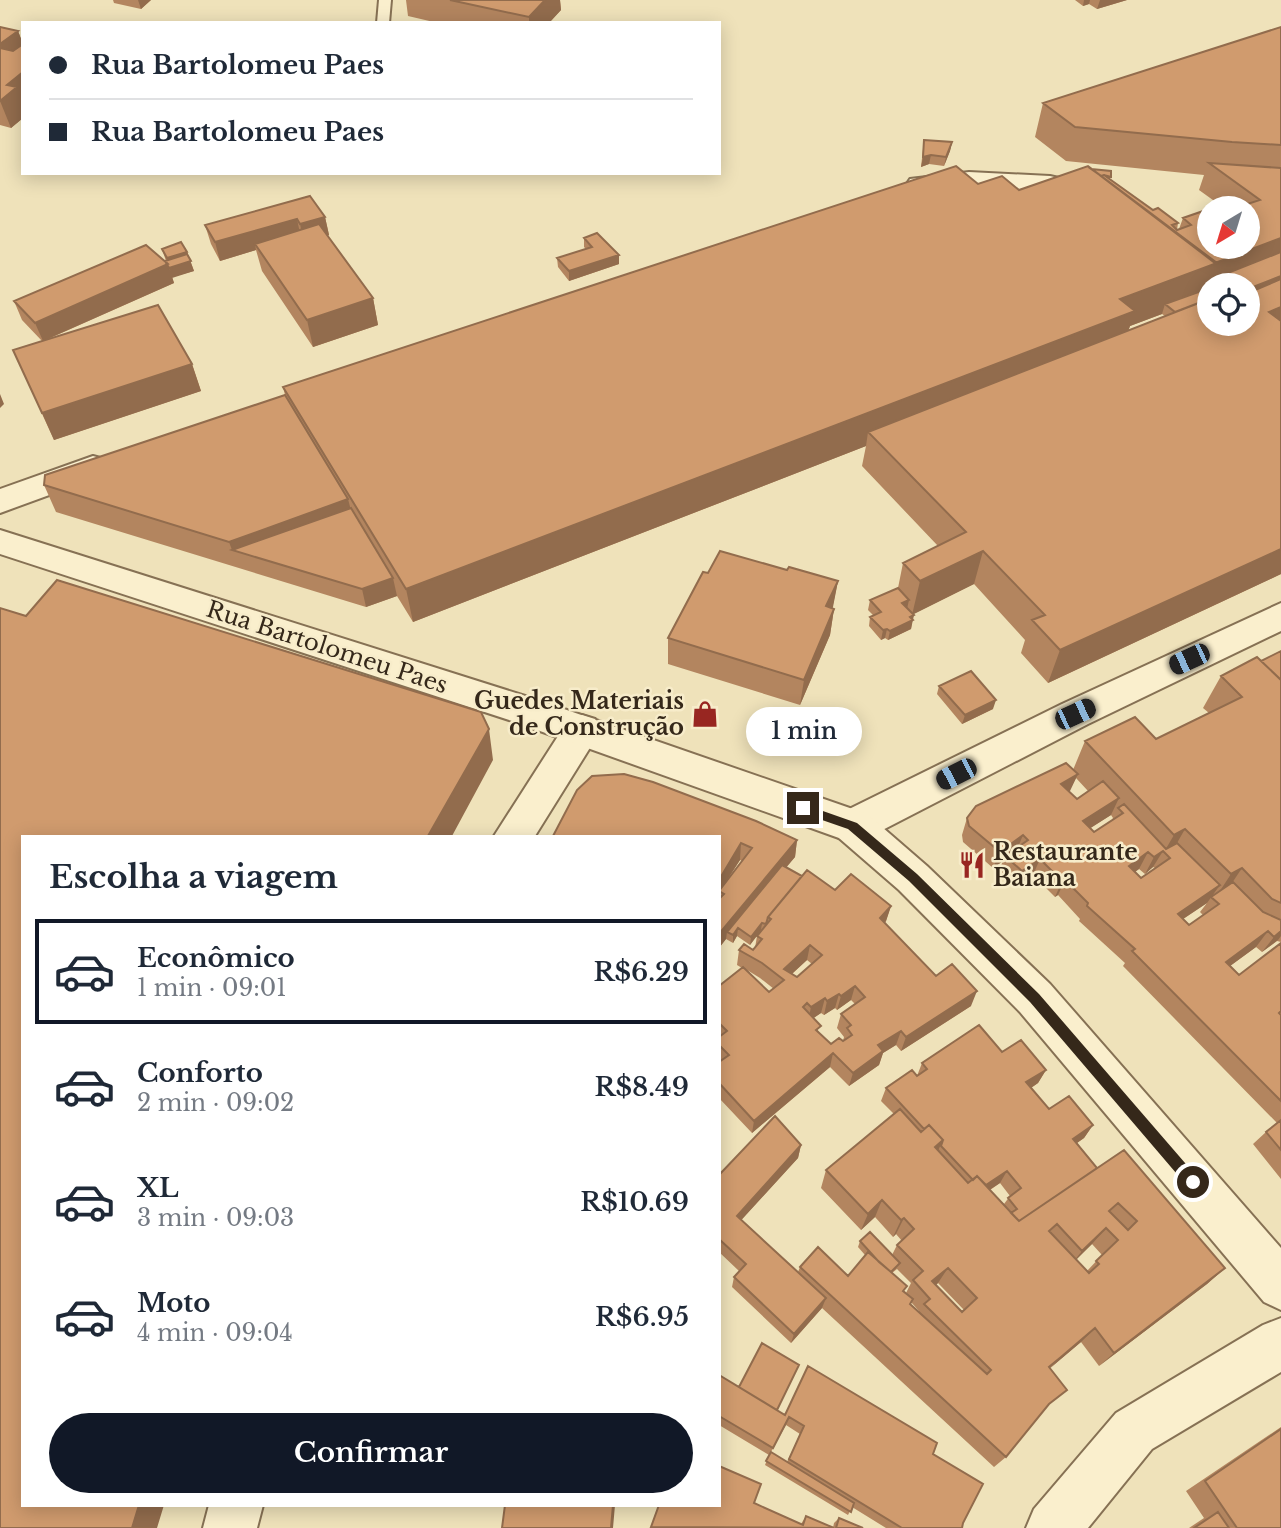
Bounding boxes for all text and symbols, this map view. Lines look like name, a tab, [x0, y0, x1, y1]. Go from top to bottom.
text: Rua Bartolomeu Paes	[91, 49, 384, 81]
text: Rua Bartolomeu Paes	[91, 116, 384, 148]
north arrow	[1197, 196, 1260, 259]
map controls	[1197, 196, 1260, 336]
button: locate	[1197, 273, 1260, 336]
street label: Rua Bartolomeu Paes	[203, 595, 451, 699]
car	[1166, 641, 1213, 677]
place label: Guedes Materiais de Construção	[474, 687, 684, 741]
car	[1052, 696, 1099, 732]
shop icon: Guedes Materiais de Construção	[690, 699, 720, 729]
callout: 1 min	[745, 706, 861, 756]
text: 1 min	[771, 717, 837, 745]
car	[933, 755, 980, 793]
route end	[787, 792, 819, 824]
place label: Restaurante Baiana	[993, 838, 1138, 892]
restaurant icon: Restaurante Baiana	[957, 850, 987, 880]
text: Escolha a viagem	[49, 857, 338, 897]
icon: car	[53, 940, 116, 1003]
text: Econômico	[137, 942, 295, 974]
text: R$6.29	[594, 956, 689, 988]
text: 1 min · 09:01	[137, 974, 286, 1002]
icon: car	[53, 1055, 116, 1118]
text: Conforto	[137, 1057, 263, 1089]
text: R$8.49	[595, 1071, 689, 1103]
text: 2 min · 09:02	[137, 1089, 294, 1117]
route start	[1177, 1166, 1209, 1198]
icon: car	[53, 1170, 116, 1233]
text: XL	[137, 1172, 179, 1204]
text: R$10.69	[580, 1186, 689, 1218]
text: 3 min · 09:03	[137, 1204, 294, 1232]
icon: car	[53, 1285, 116, 1348]
text: Moto	[137, 1287, 210, 1319]
text: R$6.95	[595, 1301, 689, 1333]
text: 4 min · 09:04	[137, 1319, 293, 1347]
button: Confirmar	[49, 1413, 693, 1493]

